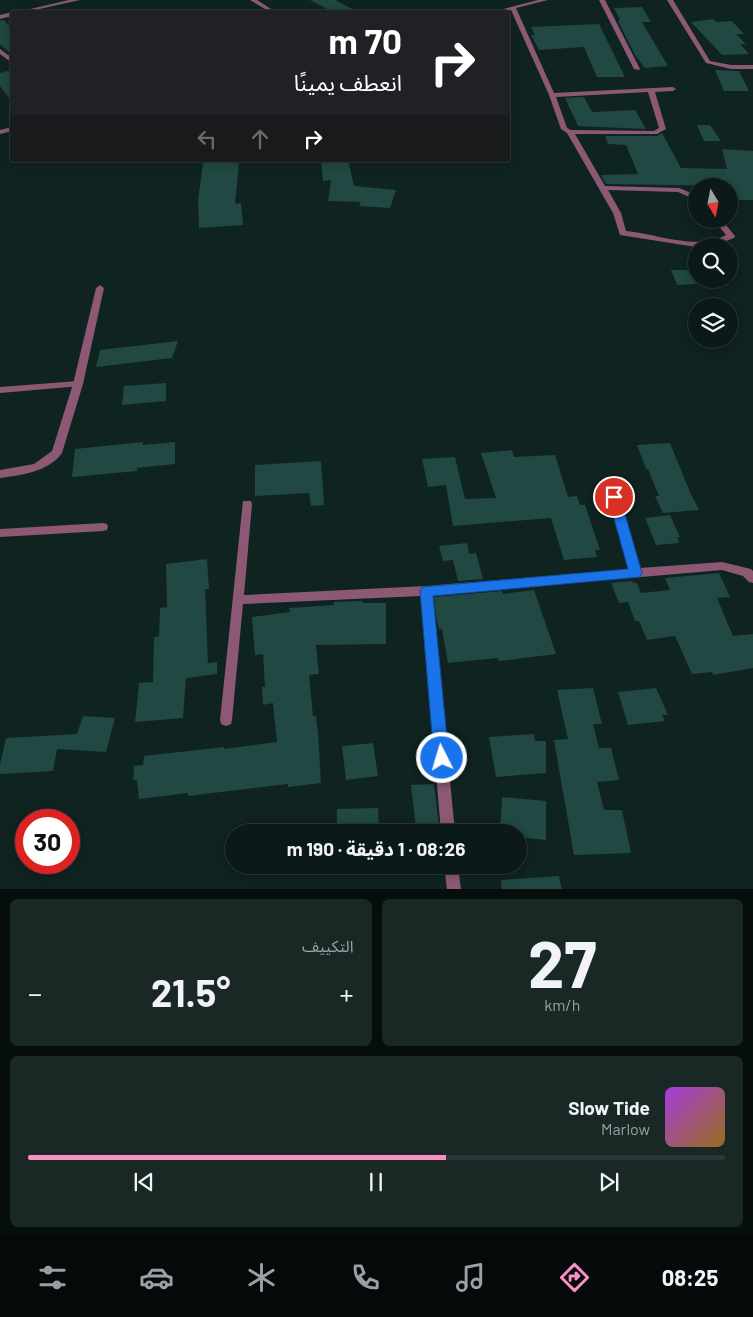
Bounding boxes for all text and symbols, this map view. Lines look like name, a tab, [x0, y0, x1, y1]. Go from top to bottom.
text: 70 m	[328, 19, 402, 61]
icon: right	[420, 30, 485, 95]
text: انعطف يمينًا	[294, 69, 402, 95]
icon: left	[193, 125, 221, 153]
icon: ahead	[246, 125, 274, 153]
icon: right	[299, 125, 327, 153]
north arrow	[688, 178, 738, 228]
map controls	[688, 178, 738, 348]
button: search	[688, 238, 738, 288]
button: layers	[688, 298, 738, 348]
pin	[593, 476, 635, 518]
icon: arrive	[600, 483, 628, 511]
position arrow	[415, 731, 467, 783]
speed limit sign: 30	[15, 809, 80, 874]
text: 08:26 · 1 دقيقة · 190 m	[287, 837, 465, 860]
text: 27	[528, 923, 597, 1001]
text: التكييف	[302, 936, 354, 955]
text: 21.5°	[151, 969, 231, 1015]
text: −	[28, 976, 42, 1010]
text: +	[339, 976, 353, 1010]
text: km/h	[544, 995, 580, 1014]
text: Slow Tide	[568, 1096, 650, 1119]
text: Marlow	[601, 1119, 650, 1138]
icon: previous	[130, 1168, 158, 1196]
icon: pause	[362, 1168, 390, 1196]
icon: next	[595, 1168, 623, 1196]
icon: filters	[35, 1260, 70, 1295]
icon: car	[139, 1260, 174, 1295]
icon: climate	[244, 1260, 279, 1295]
icon: phone	[348, 1260, 383, 1295]
icon: music	[453, 1260, 488, 1295]
icon: directions	[557, 1260, 592, 1295]
text: 08:25	[662, 1264, 718, 1290]

